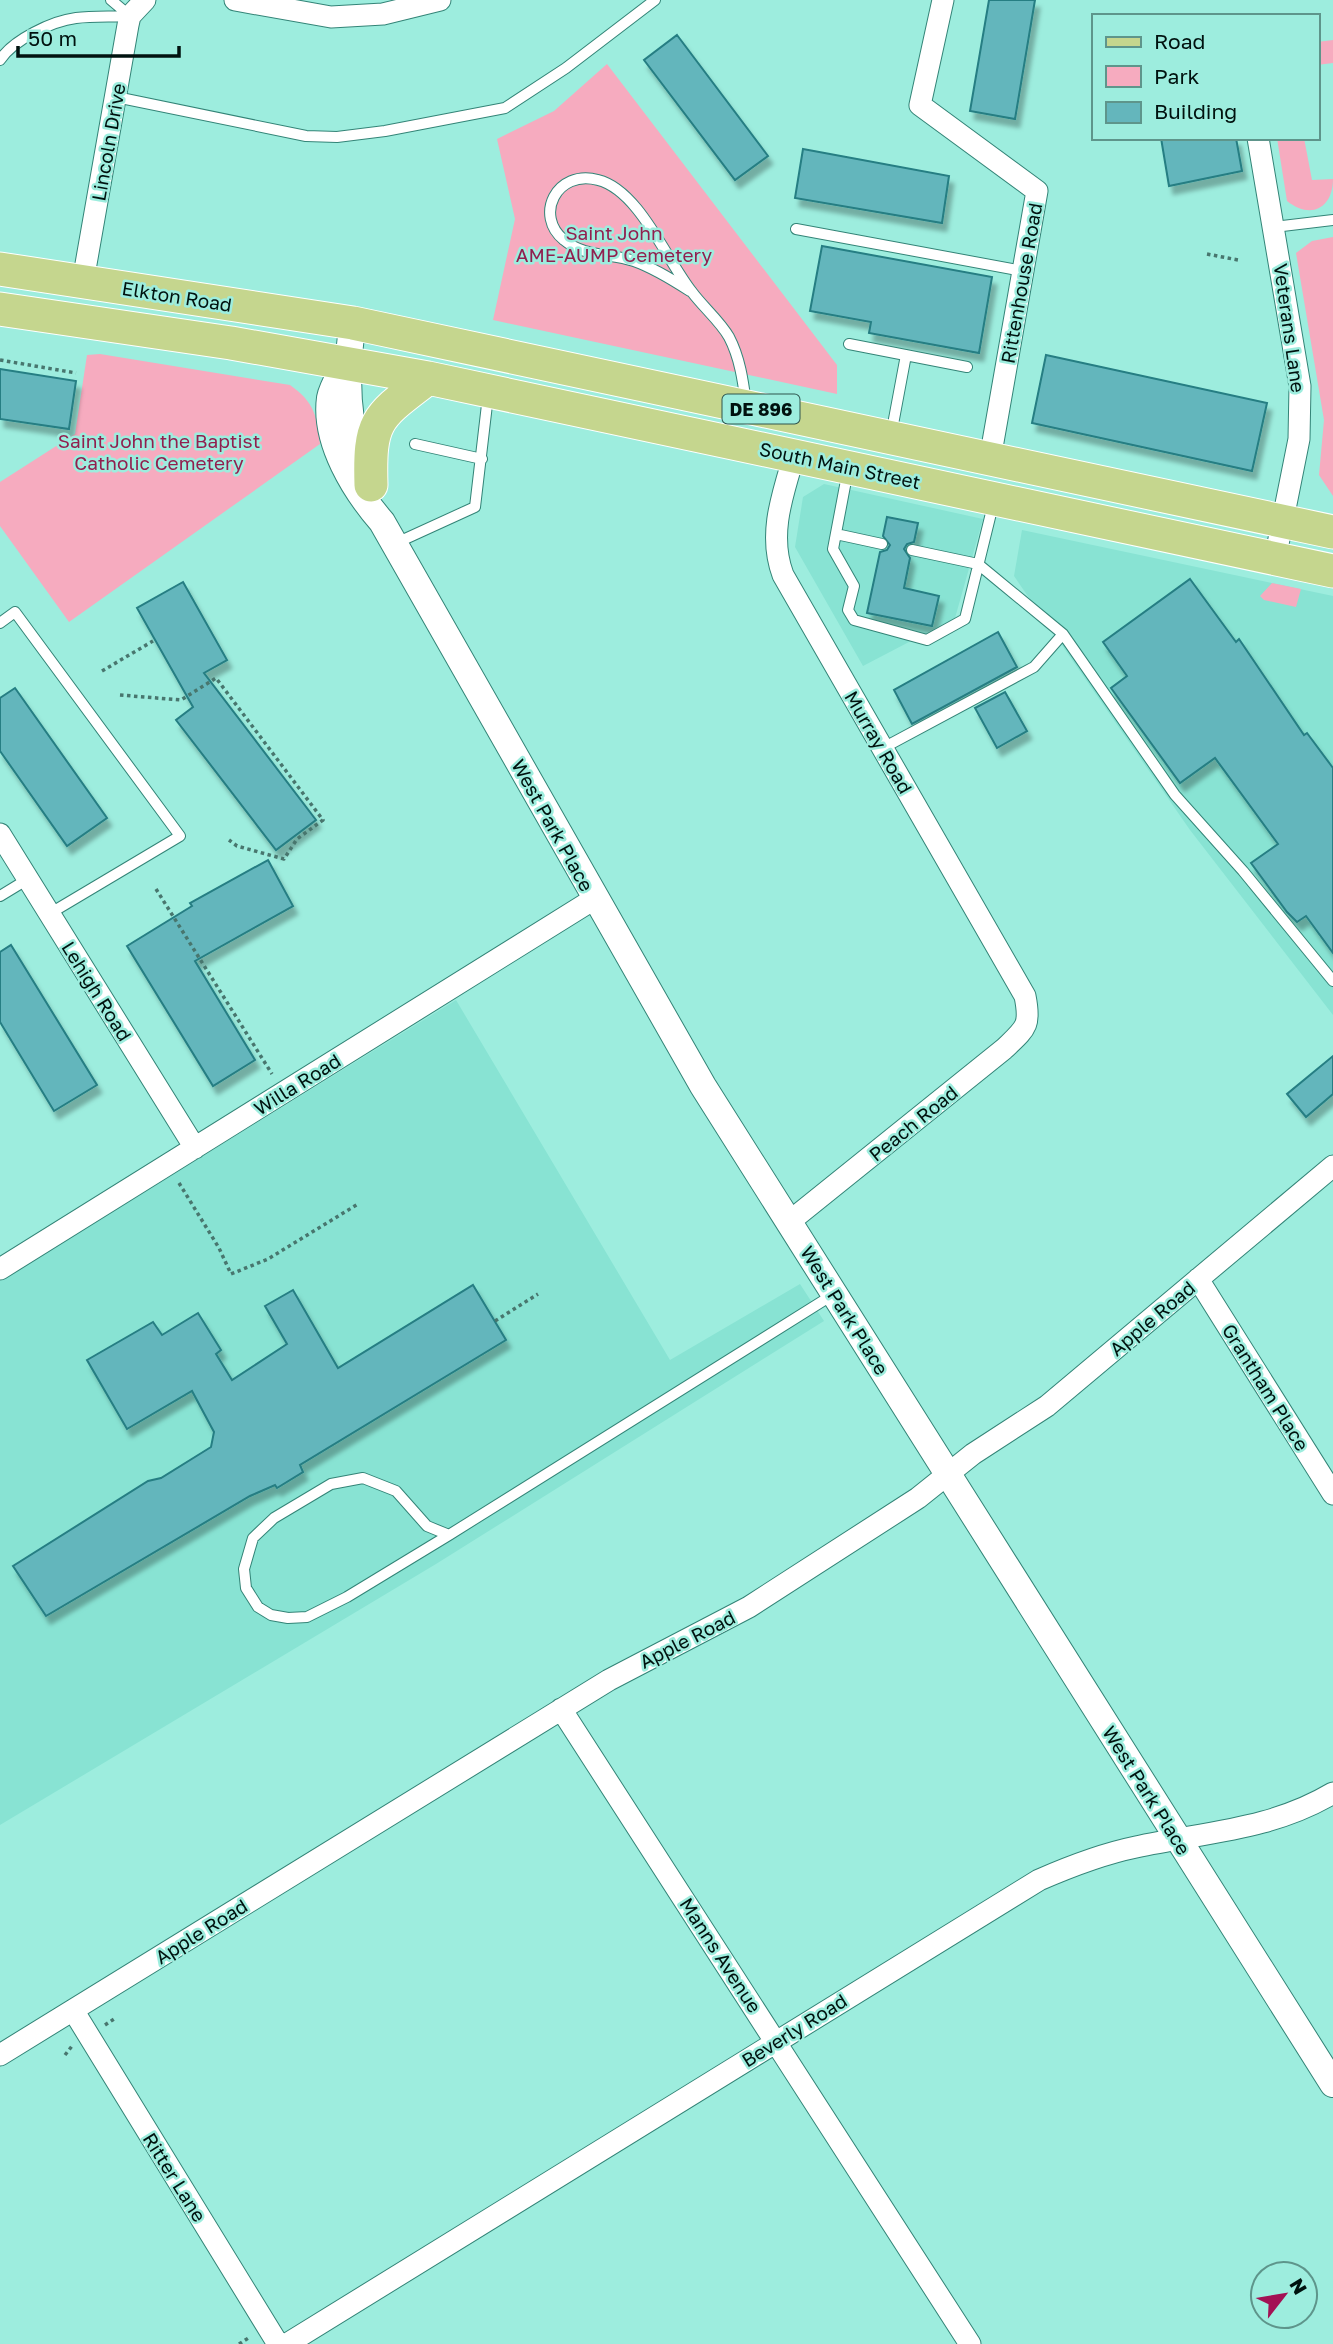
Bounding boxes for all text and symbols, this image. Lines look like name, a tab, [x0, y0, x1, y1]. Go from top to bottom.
scale bar	[18, 14, 178, 58]
legend	[1092, 14, 1319, 140]
text: 50 m	[28, 25, 77, 51]
text: Road	[1154, 28, 1205, 54]
text: Park	[1154, 63, 1200, 89]
street label: Lincoln Drive	[86, 81, 130, 203]
text: Building	[1154, 98, 1237, 124]
street label: Rittenhouse Road	[996, 201, 1046, 365]
park label: Saint John AME-AUMP Cemetery	[516, 221, 713, 266]
street label: Veterans Lane	[1270, 262, 1310, 394]
street label: Elkton Road	[120, 276, 234, 316]
road number: DE 896	[722, 394, 800, 424]
park label: Saint John the Baptist Catholic Cemetery	[58, 429, 260, 474]
street label: South Main Street	[757, 437, 923, 493]
street label: Murray Road	[840, 687, 918, 797]
street label: West Park Place	[507, 755, 599, 895]
street label: Lehigh Road	[57, 937, 137, 1045]
street label: Willa Road	[250, 1048, 344, 1120]
street label: Peach Road	[864, 1080, 962, 1166]
street label: West Park Place	[796, 1241, 894, 1379]
street label: Apple Road	[1105, 1276, 1199, 1360]
street label: Grantham Place	[1218, 1319, 1314, 1455]
street label: Apple Road	[635, 1605, 739, 1673]
street label: West Park Place	[1098, 1721, 1196, 1859]
street label: Manns Avenue	[675, 1893, 767, 2017]
street label: Apple Road	[151, 1894, 251, 1968]
street label: Beverly Road	[737, 1989, 851, 2071]
street label: Ritter Lane	[139, 2128, 211, 2226]
north arrow	[1249, 2260, 1319, 2330]
text: N	[1285, 2274, 1313, 2298]

